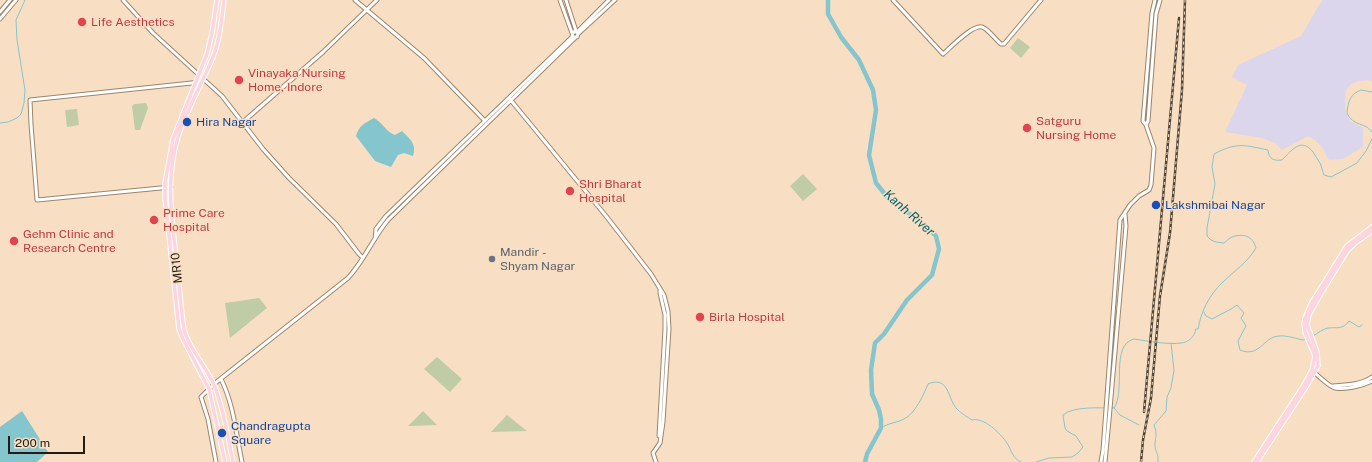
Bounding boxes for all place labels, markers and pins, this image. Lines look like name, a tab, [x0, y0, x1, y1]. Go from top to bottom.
place label: Life Aesthetics	[91, 15, 175, 29]
marker: Life Aesthetics	[76, 16, 88, 28]
place label: Vinayaka Nursing Home, Indore	[248, 66, 346, 94]
marker: Vinayaka Nursing Home, Indore	[233, 74, 245, 86]
place label: Satguru Nursing Home	[1036, 114, 1116, 142]
place label: Hira Nagar	[196, 115, 257, 129]
marker: Hira Nagar	[181, 116, 193, 128]
marker: Satguru Nursing Home	[1021, 122, 1033, 134]
place label: Shri Bharat Hospital	[579, 177, 642, 205]
marker: Shri Bharat Hospital	[564, 185, 576, 197]
place label: Lakshmibai Nagar	[1165, 198, 1265, 212]
marker: Lakshmibai Nagar	[1150, 199, 1162, 211]
place label: Prime Care Hospital	[163, 206, 225, 234]
marker: Prime Care Hospital	[148, 214, 160, 226]
place label: Gehm Clinic and Research Centre	[23, 227, 116, 255]
marker: Gehm Clinic and Research Centre	[8, 235, 20, 247]
place label: Mandir - Shyam Nagar	[500, 245, 575, 273]
marker: Mandir - Shyam Nagar	[487, 254, 497, 264]
place label: Birla Hospital	[709, 310, 785, 324]
marker: Birla Hospital	[694, 311, 706, 323]
place label: Chandragupta Square	[231, 419, 311, 447]
marker: Chandragupta Square	[216, 427, 228, 439]

